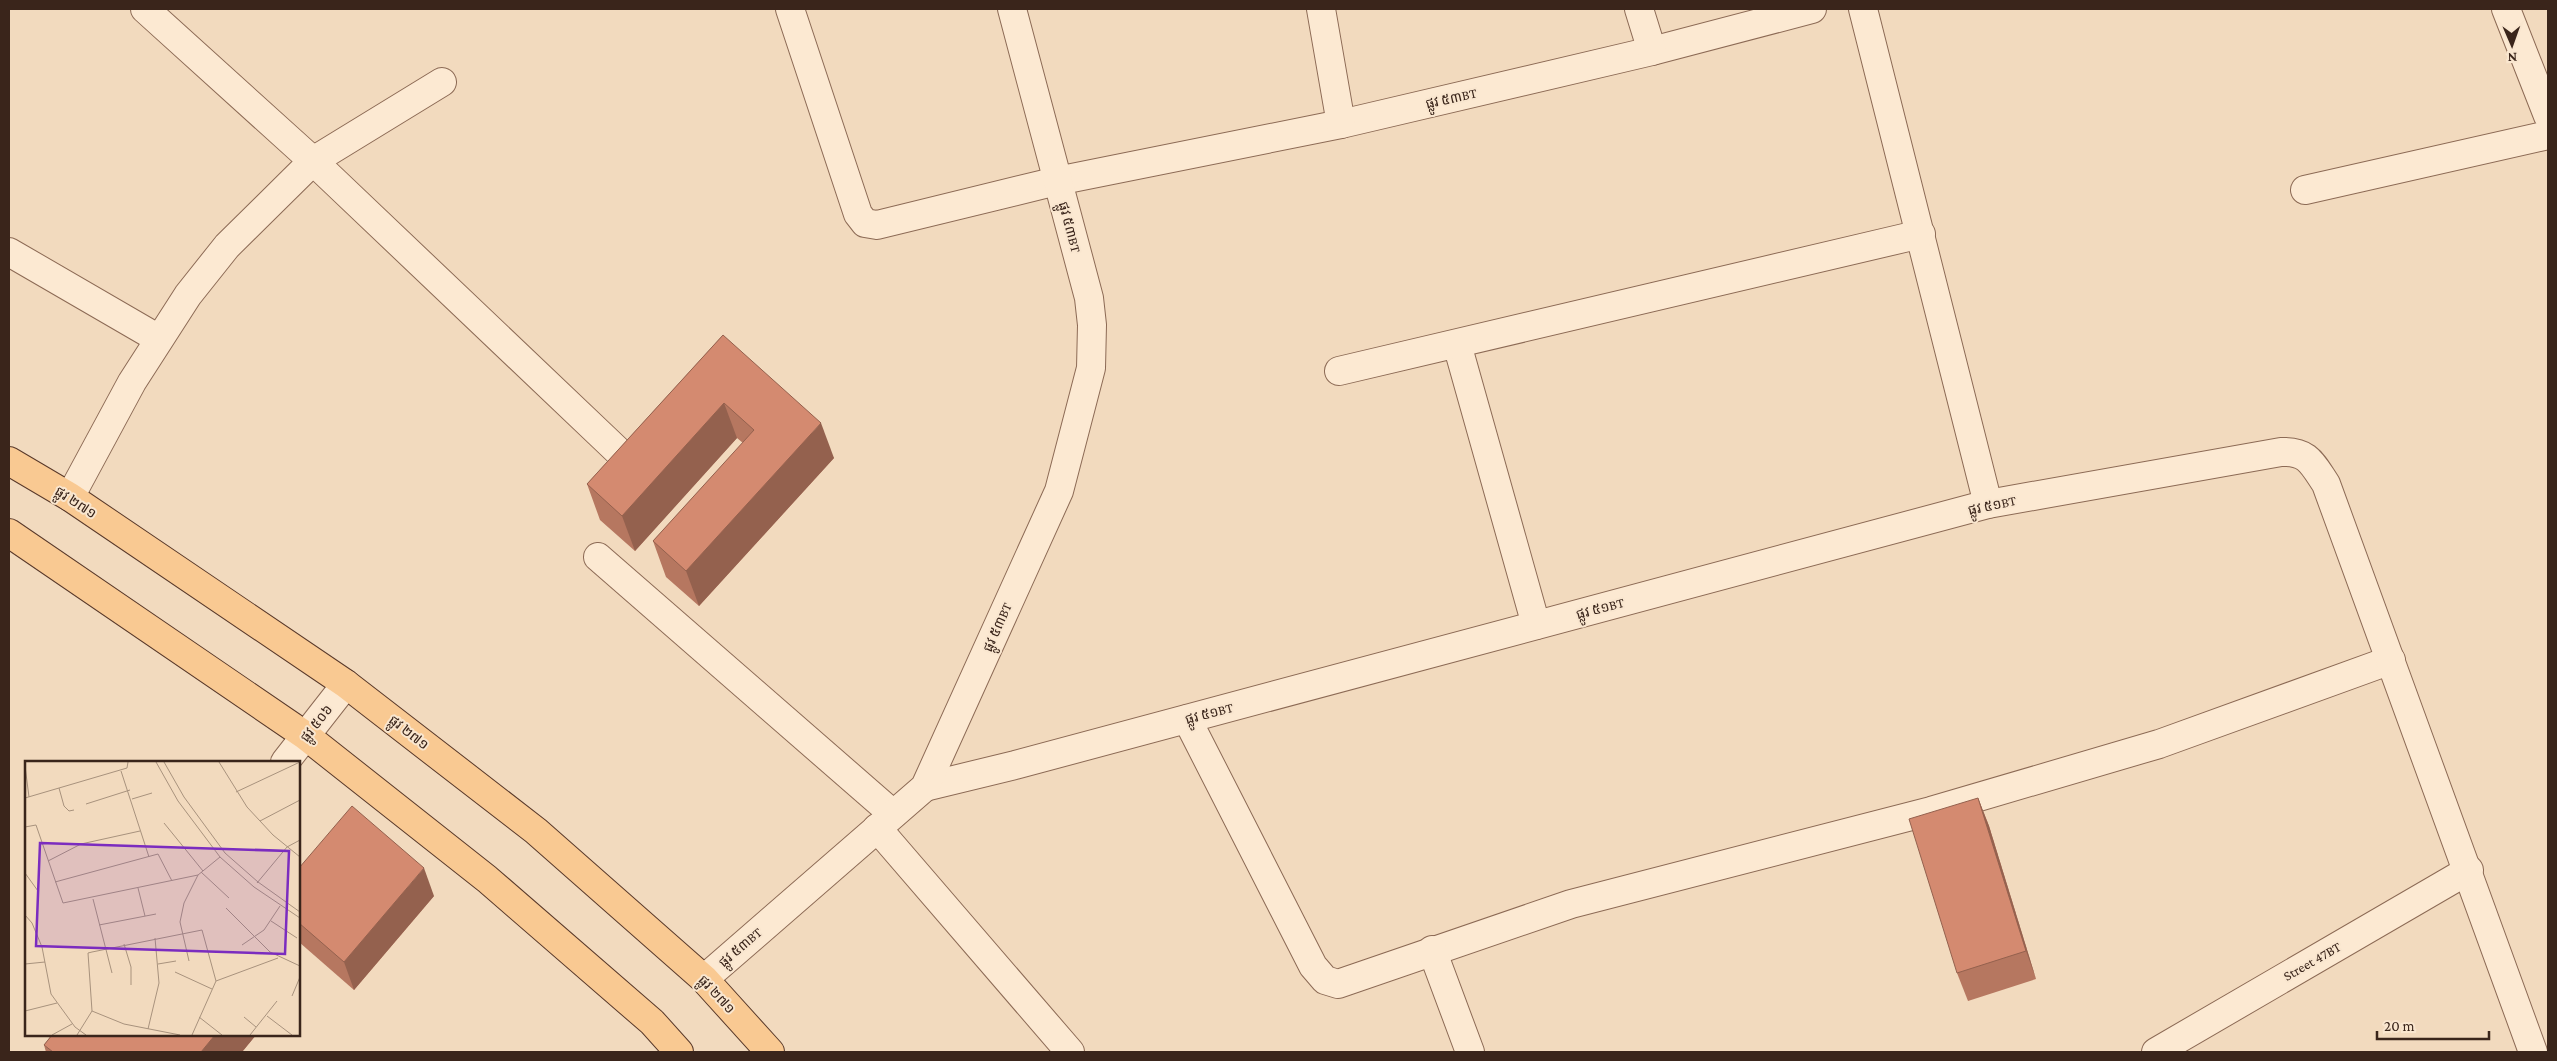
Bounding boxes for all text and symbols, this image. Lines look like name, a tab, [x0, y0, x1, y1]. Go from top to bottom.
north arrow	[2487, 20, 2537, 70]
text: N	[2507, 50, 2518, 66]
street label: ផ្លូវ ៥៣BT	[1424, 84, 1480, 116]
street label: ផ្លូវ ៥៣BT	[1052, 200, 1085, 256]
street label: ផ្លូវ ២៧១	[50, 483, 100, 525]
street label: ផ្លូវ ៥១BT	[1966, 492, 2019, 522]
street label: ផ្លូវ ៥១BT	[1574, 594, 1627, 626]
street label: ផ្លូវ ៥៣BT	[979, 600, 1019, 656]
street label: ផ្លូវ ៥១BT	[1183, 699, 1236, 731]
street label: ផ្លូវ ៥០៦	[297, 701, 339, 747]
street label: ផ្លូវ ២៧១	[383, 711, 432, 756]
inset map	[25, 761, 300, 1036]
street label: ផ្លូវ ៥៣BT	[715, 924, 768, 973]
street label: Street 47BT	[2280, 938, 2344, 984]
street label: ផ្លូវ ២៧១	[692, 972, 739, 1019]
scale bar	[2377, 1008, 2490, 1040]
text: 20 m	[2384, 1018, 2415, 1034]

